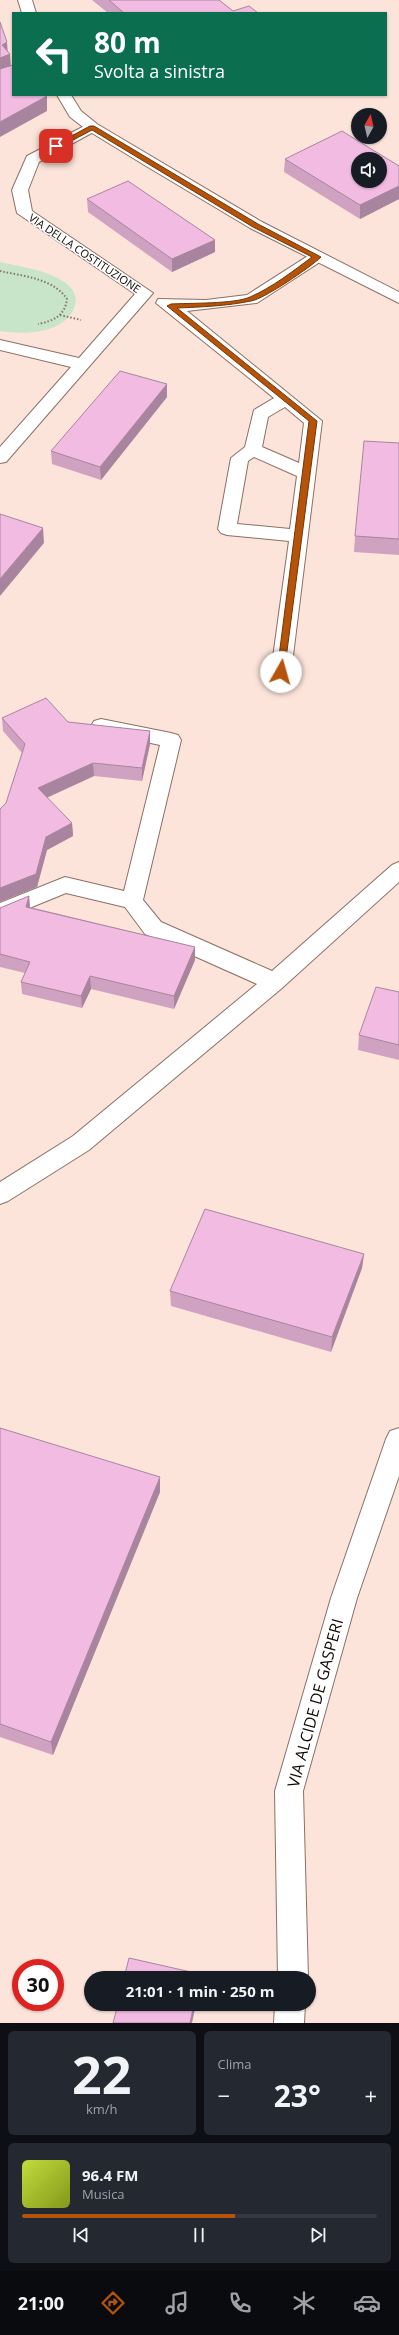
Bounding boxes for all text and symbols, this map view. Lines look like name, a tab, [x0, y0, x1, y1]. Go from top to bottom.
text: 80 m	[94, 23, 161, 61]
icon: left	[28, 28, 80, 80]
text: Svolta a sinistra	[94, 59, 225, 83]
north arrow	[351, 108, 387, 144]
map controls	[351, 108, 387, 188]
pin	[39, 129, 73, 163]
icon: arrive	[45, 135, 67, 157]
button: sound	[351, 152, 387, 188]
street label: VIA DELLA COSTITUZIONE	[26, 210, 144, 296]
position arrow	[260, 651, 302, 693]
street label: VIA ALCIDE DE GASPERI	[282, 1616, 348, 1790]
speed limit sign: 30	[12, 1959, 64, 2011]
text: 21:01 · 1 min · 250 m	[126, 1981, 274, 2001]
text: 22	[72, 2038, 131, 2109]
text: Clima	[218, 2055, 252, 2073]
text: 23°	[274, 2075, 321, 2116]
text: −	[218, 2080, 230, 2110]
text: +	[364, 2080, 377, 2110]
text: km/h	[86, 2100, 118, 2118]
text: 96.4 FM	[82, 2165, 138, 2185]
text: Musica	[82, 2185, 125, 2203]
icon: previous	[70, 2224, 92, 2246]
icon: pause	[188, 2224, 210, 2246]
icon: next	[307, 2224, 329, 2246]
icon: directions	[99, 2289, 127, 2317]
icon: music	[163, 2289, 191, 2317]
icon: phone	[226, 2289, 254, 2317]
icon: climate	[290, 2289, 318, 2317]
icon: car	[353, 2289, 381, 2317]
text: 21:00	[18, 2291, 64, 2315]

